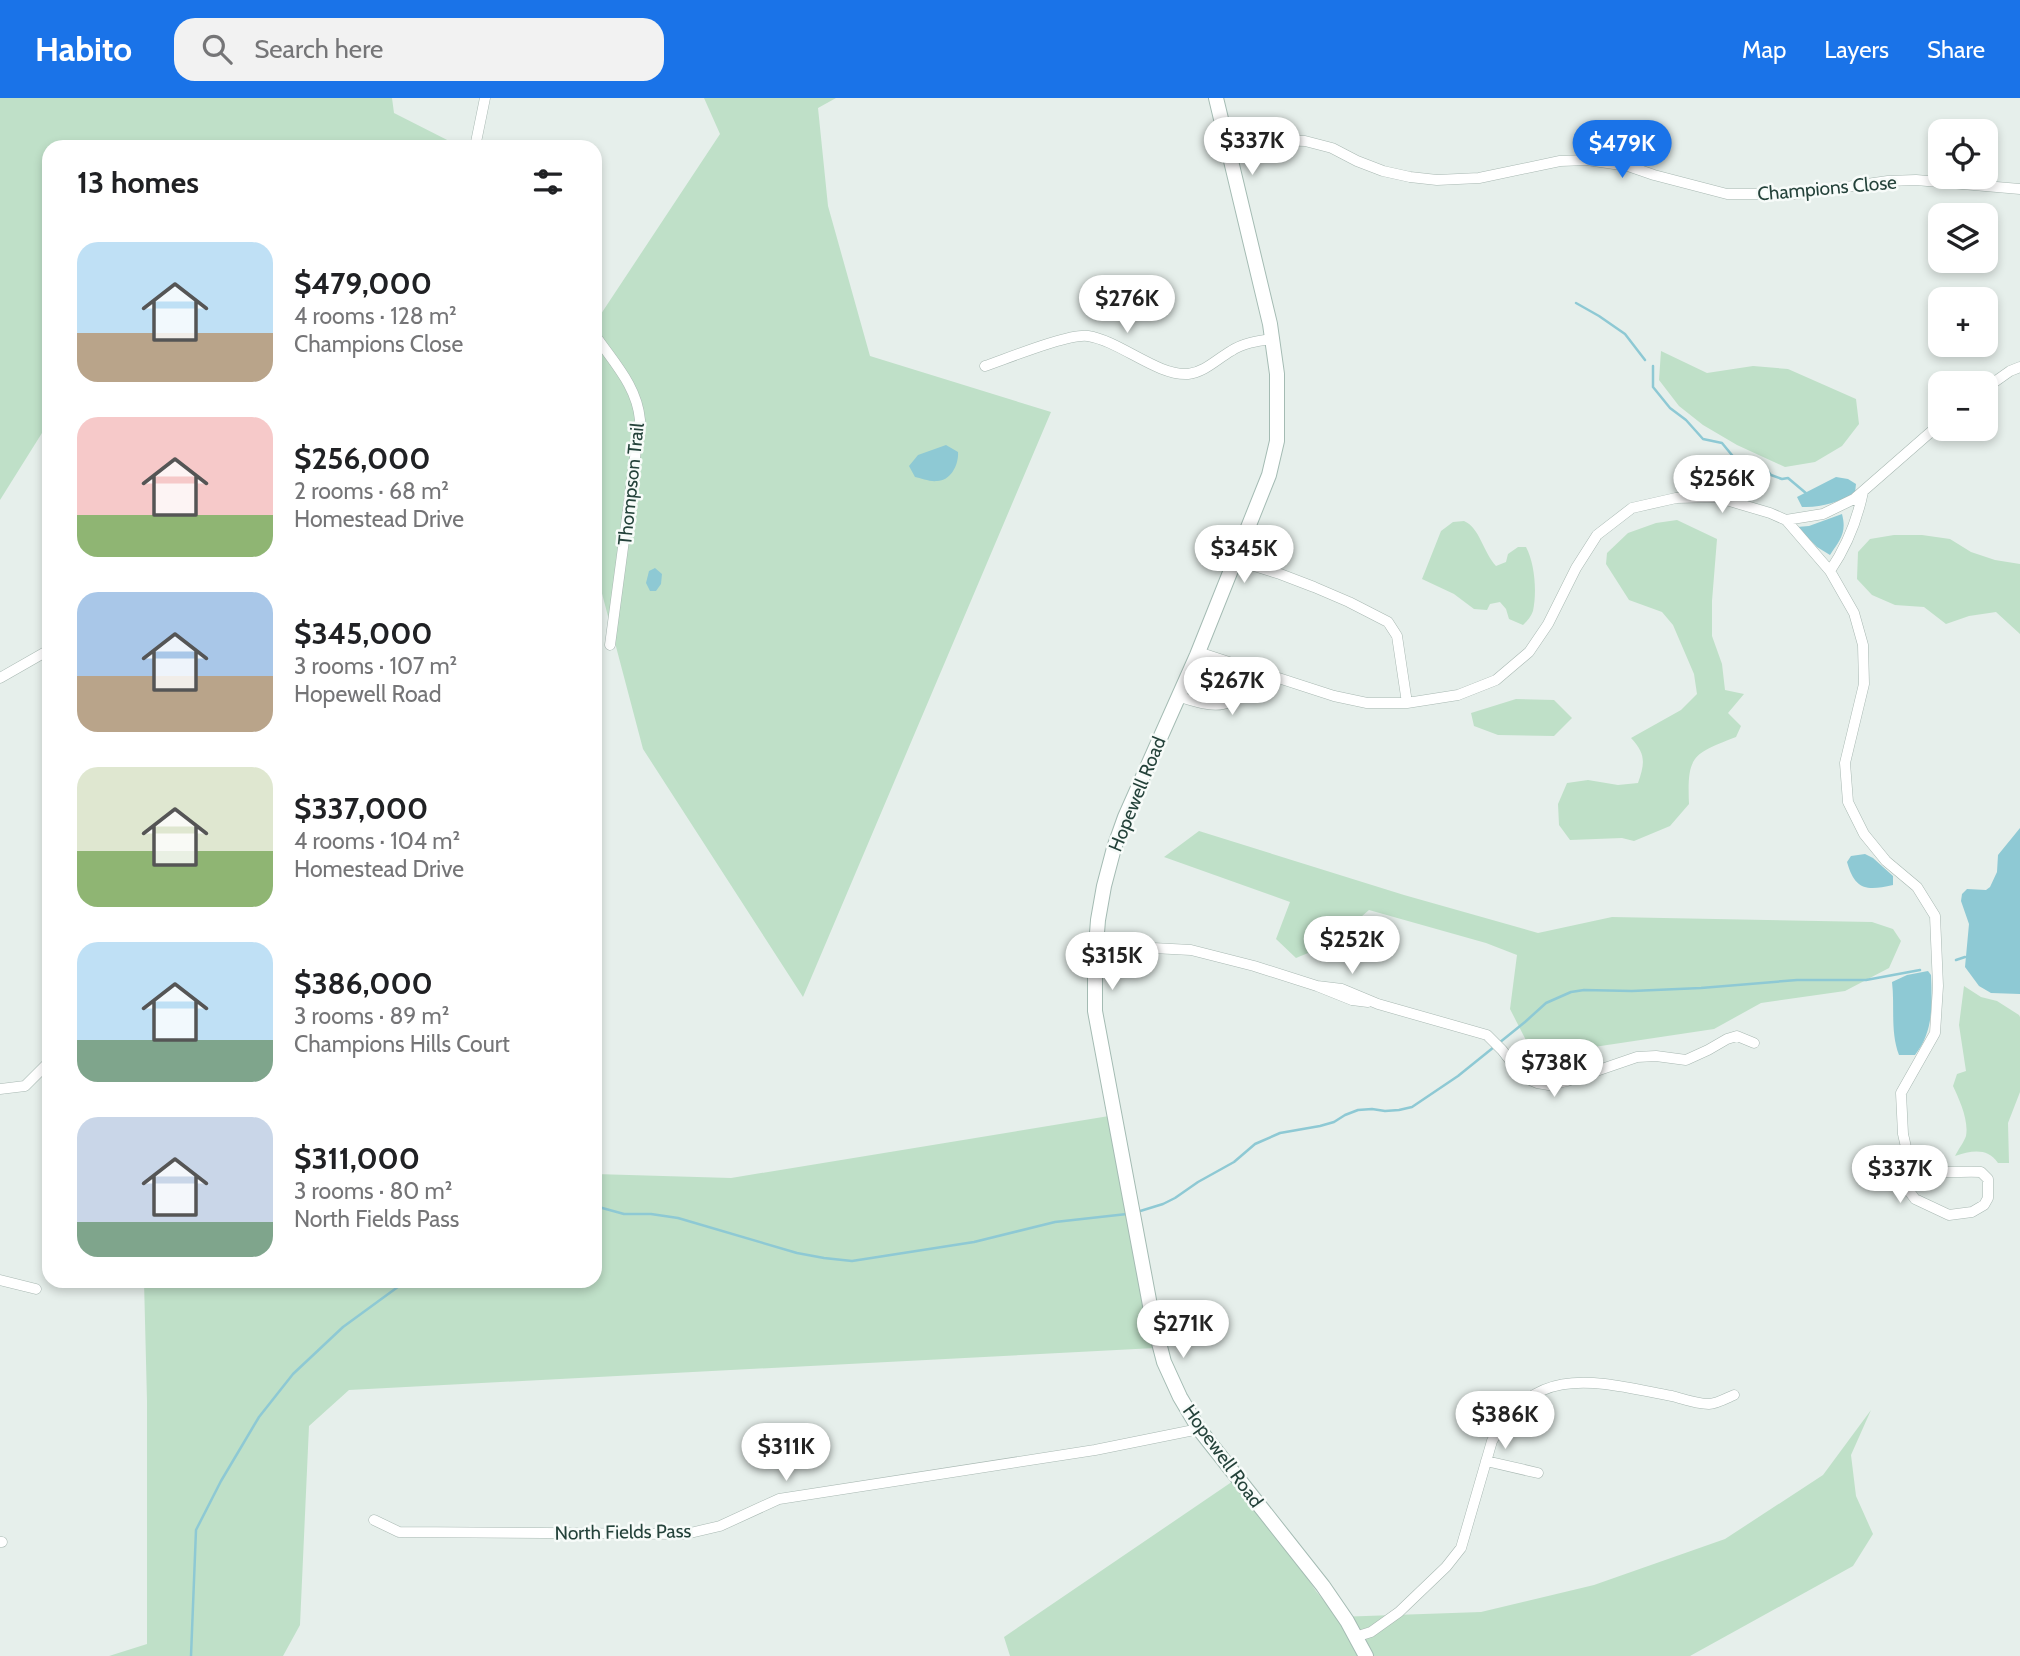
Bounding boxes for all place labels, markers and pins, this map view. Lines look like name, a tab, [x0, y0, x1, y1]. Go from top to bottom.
pin: $337K	[1203, 118, 1301, 177]
pin: $479K	[1573, 120, 1671, 180]
pin: $276K	[1078, 275, 1176, 335]
pin: $256K	[1673, 456, 1771, 515]
pin: $345K	[1195, 526, 1293, 585]
pin: $267K	[1183, 658, 1281, 717]
pin: $252K	[1303, 916, 1401, 976]
pin: $315K	[1063, 932, 1161, 992]
pin: $738K	[1505, 1040, 1603, 1099]
pin: $337K	[1851, 1146, 1949, 1205]
pin: $271K	[1134, 1300, 1232, 1360]
pin: $386K	[1456, 1392, 1554, 1451]
pin: $311K	[737, 1424, 835, 1483]

